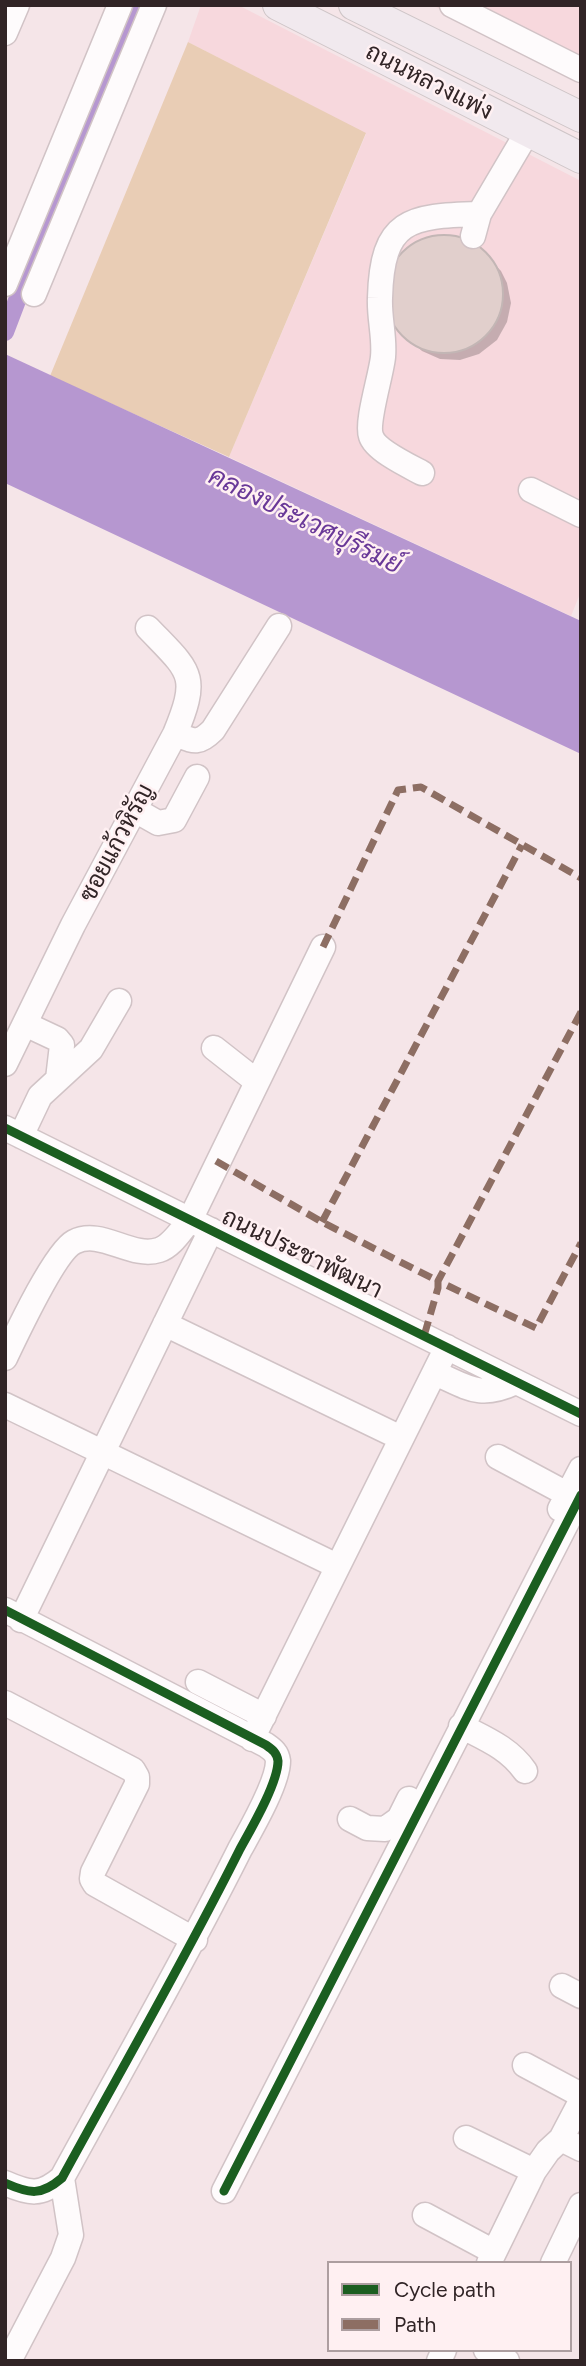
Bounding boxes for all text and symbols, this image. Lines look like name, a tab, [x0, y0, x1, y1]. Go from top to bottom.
street label: ถนนหลวงแพ่ง	[361, 38, 497, 126]
water label: คลองประเวศบุรีรมย์	[203, 461, 407, 581]
street label: ซอยแก้วหิรัญ	[74, 779, 160, 907]
street label: ถนนประชาพัฒนา	[217, 1203, 387, 1305]
legend	[327, 2261, 572, 2352]
text: Cycle path	[394, 2277, 495, 2302]
text: Path	[394, 2312, 436, 2337]

